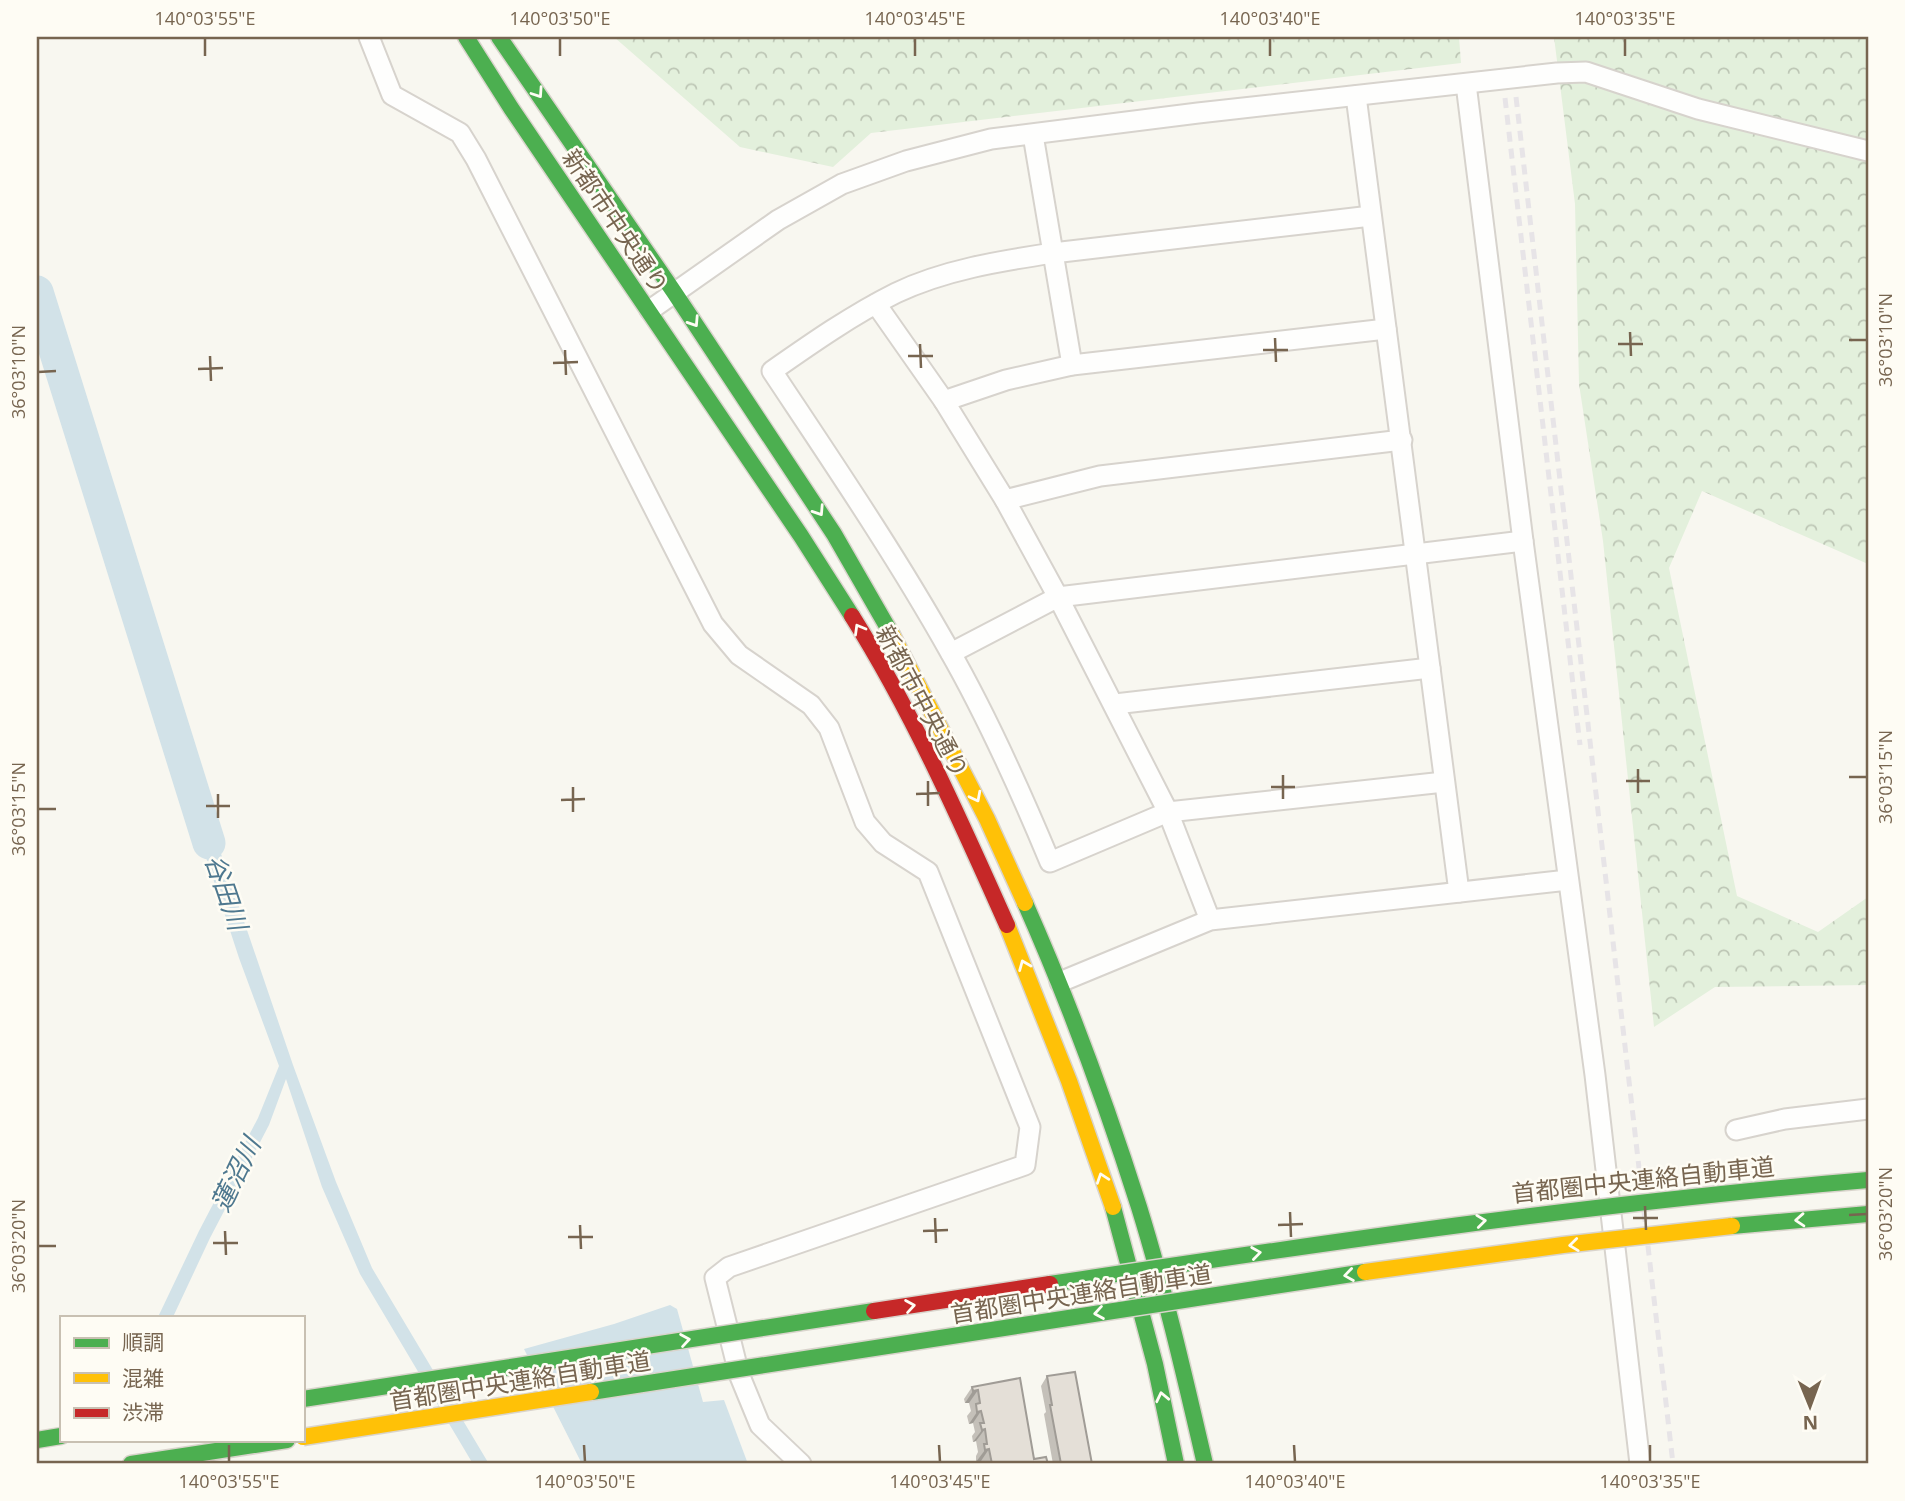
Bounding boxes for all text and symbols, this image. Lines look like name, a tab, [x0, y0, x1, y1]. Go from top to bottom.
text: 140°03'55"E	[155, 6, 255, 30]
text: 140°03'50"E	[510, 6, 610, 30]
text: 140°03'45"E	[865, 6, 965, 30]
text: 140°03'40"E	[1220, 6, 1320, 30]
text: 140°03'35"E	[1575, 6, 1675, 30]
one-way arrow	[530, 85, 542, 98]
street label: 新都市中央通り	[555, 142, 677, 300]
text: 36°03'10"N	[1873, 293, 1897, 387]
one-way arrow	[685, 314, 698, 327]
text: 36°03'10"N	[6, 325, 30, 419]
one-way arrow	[811, 504, 824, 517]
street label: 新都市中央通り	[869, 619, 977, 783]
one-way arrow	[854, 623, 867, 636]
text: 36°03'15"N	[1873, 730, 1897, 824]
text: 36°03'15"N	[6, 762, 30, 856]
one-way arrow	[967, 789, 981, 802]
water label: 谷田川	[197, 849, 258, 938]
one-way arrow	[1018, 959, 1032, 971]
water label: 蓮沼川	[202, 1128, 270, 1217]
street label: 首都圏中央連絡自動車道	[1510, 1149, 1776, 1209]
text: 36°03'20"N	[1873, 1167, 1897, 1261]
one-way arrow	[1096, 1173, 1110, 1185]
text: 36°03'20"N	[6, 1199, 30, 1293]
one-way arrow	[1794, 1212, 1805, 1227]
one-way arrow	[1475, 1213, 1487, 1228]
one-way arrow	[1568, 1238, 1580, 1253]
one-way arrow	[1250, 1245, 1262, 1260]
street label: 首都圏中央連絡自動車道	[948, 1256, 1214, 1330]
one-way arrow	[1343, 1267, 1355, 1282]
one-way arrow	[904, 1299, 916, 1314]
one-way arrow	[1094, 1305, 1105, 1320]
legend	[60, 1316, 304, 1442]
text: 順調	[122, 1328, 164, 1356]
one-way arrow	[679, 1333, 691, 1348]
street label: 首都圏中央連絡自動車道	[387, 1343, 653, 1417]
text: 混雑	[122, 1364, 164, 1392]
north arrow	[1776, 1372, 1846, 1442]
one-way arrow	[1156, 1391, 1171, 1403]
text: 渋滞	[122, 1398, 164, 1426]
text: N	[1802, 1410, 1818, 1436]
text: 140°03'55"E	[179, 1469, 279, 1493]
text: 140°03'50"E	[535, 1469, 635, 1493]
text: 140°03'45"E	[890, 1469, 990, 1493]
text: 140°03'40"E	[1245, 1469, 1345, 1493]
text: 140°03'35"E	[1600, 1469, 1700, 1493]

